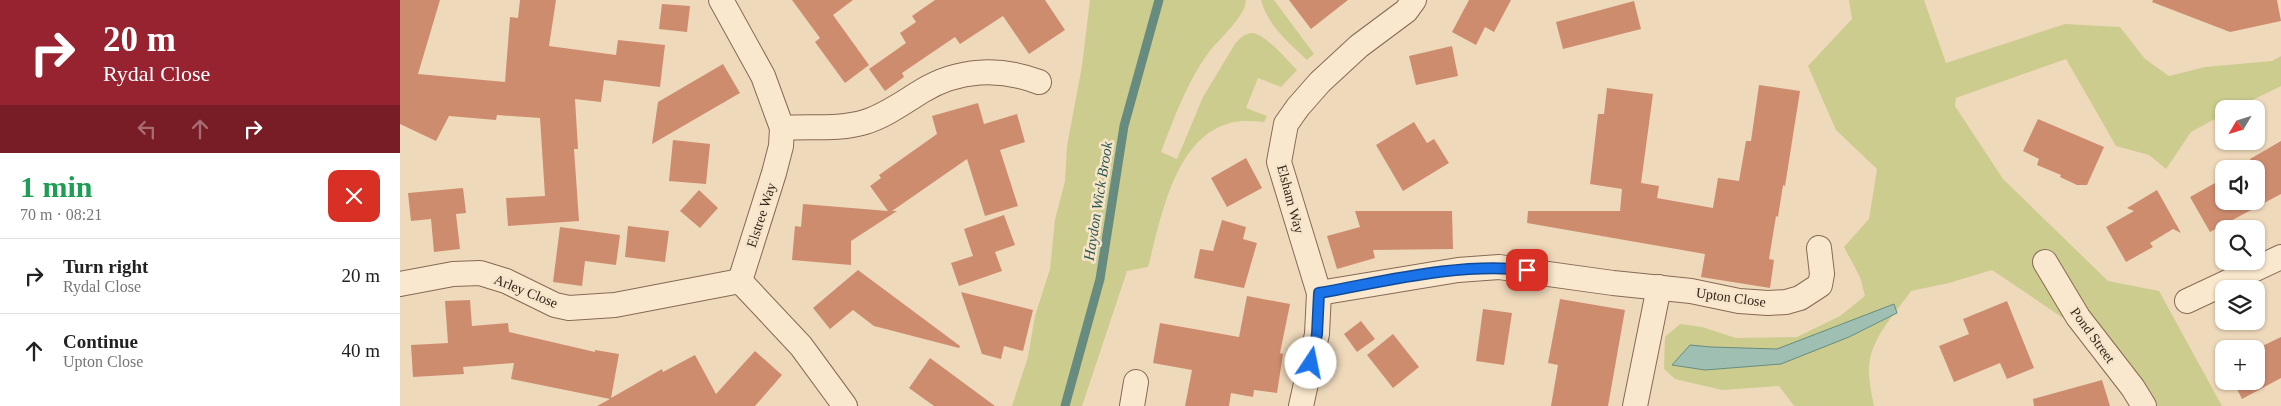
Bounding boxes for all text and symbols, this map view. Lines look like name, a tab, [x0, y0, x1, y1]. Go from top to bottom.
icon: right	[20, 20, 85, 85]
text: 20 m	[103, 20, 176, 59]
text: Rydal Close	[103, 61, 210, 86]
north arrow	[2215, 100, 2265, 150]
map controls	[2215, 100, 2265, 390]
icon: left	[133, 115, 161, 143]
icon: ahead	[186, 115, 214, 143]
icon: right	[239, 115, 267, 143]
water label: Haydon Wick Brook	[1081, 140, 1115, 263]
button: sound	[2215, 160, 2265, 210]
street label: Elsham Way	[1274, 163, 1307, 235]
text: 1 min	[20, 170, 93, 203]
button: close	[328, 170, 380, 222]
street label: Elstree Way	[744, 181, 779, 250]
text: 70 m · 08:21	[20, 206, 102, 223]
button: search	[2215, 220, 2265, 270]
pin	[1506, 249, 1548, 291]
text: Turn right	[63, 256, 148, 277]
icon: arrive	[1513, 256, 1541, 284]
icon: right	[20, 262, 48, 290]
text: 20 m	[341, 265, 380, 286]
street label: Arley Close	[492, 272, 560, 311]
text: Rydal Close	[63, 278, 141, 295]
button: layers	[2215, 280, 2265, 330]
street label: Upton Close	[1695, 285, 1767, 310]
street label: Pond Street	[2067, 305, 2118, 366]
text: Continue	[63, 331, 138, 352]
position arrow	[1284, 336, 1336, 388]
icon: ahead	[20, 337, 48, 365]
text: 40 m	[341, 340, 380, 361]
button: +	[2215, 340, 2265, 390]
text: Upton Close	[63, 353, 143, 370]

